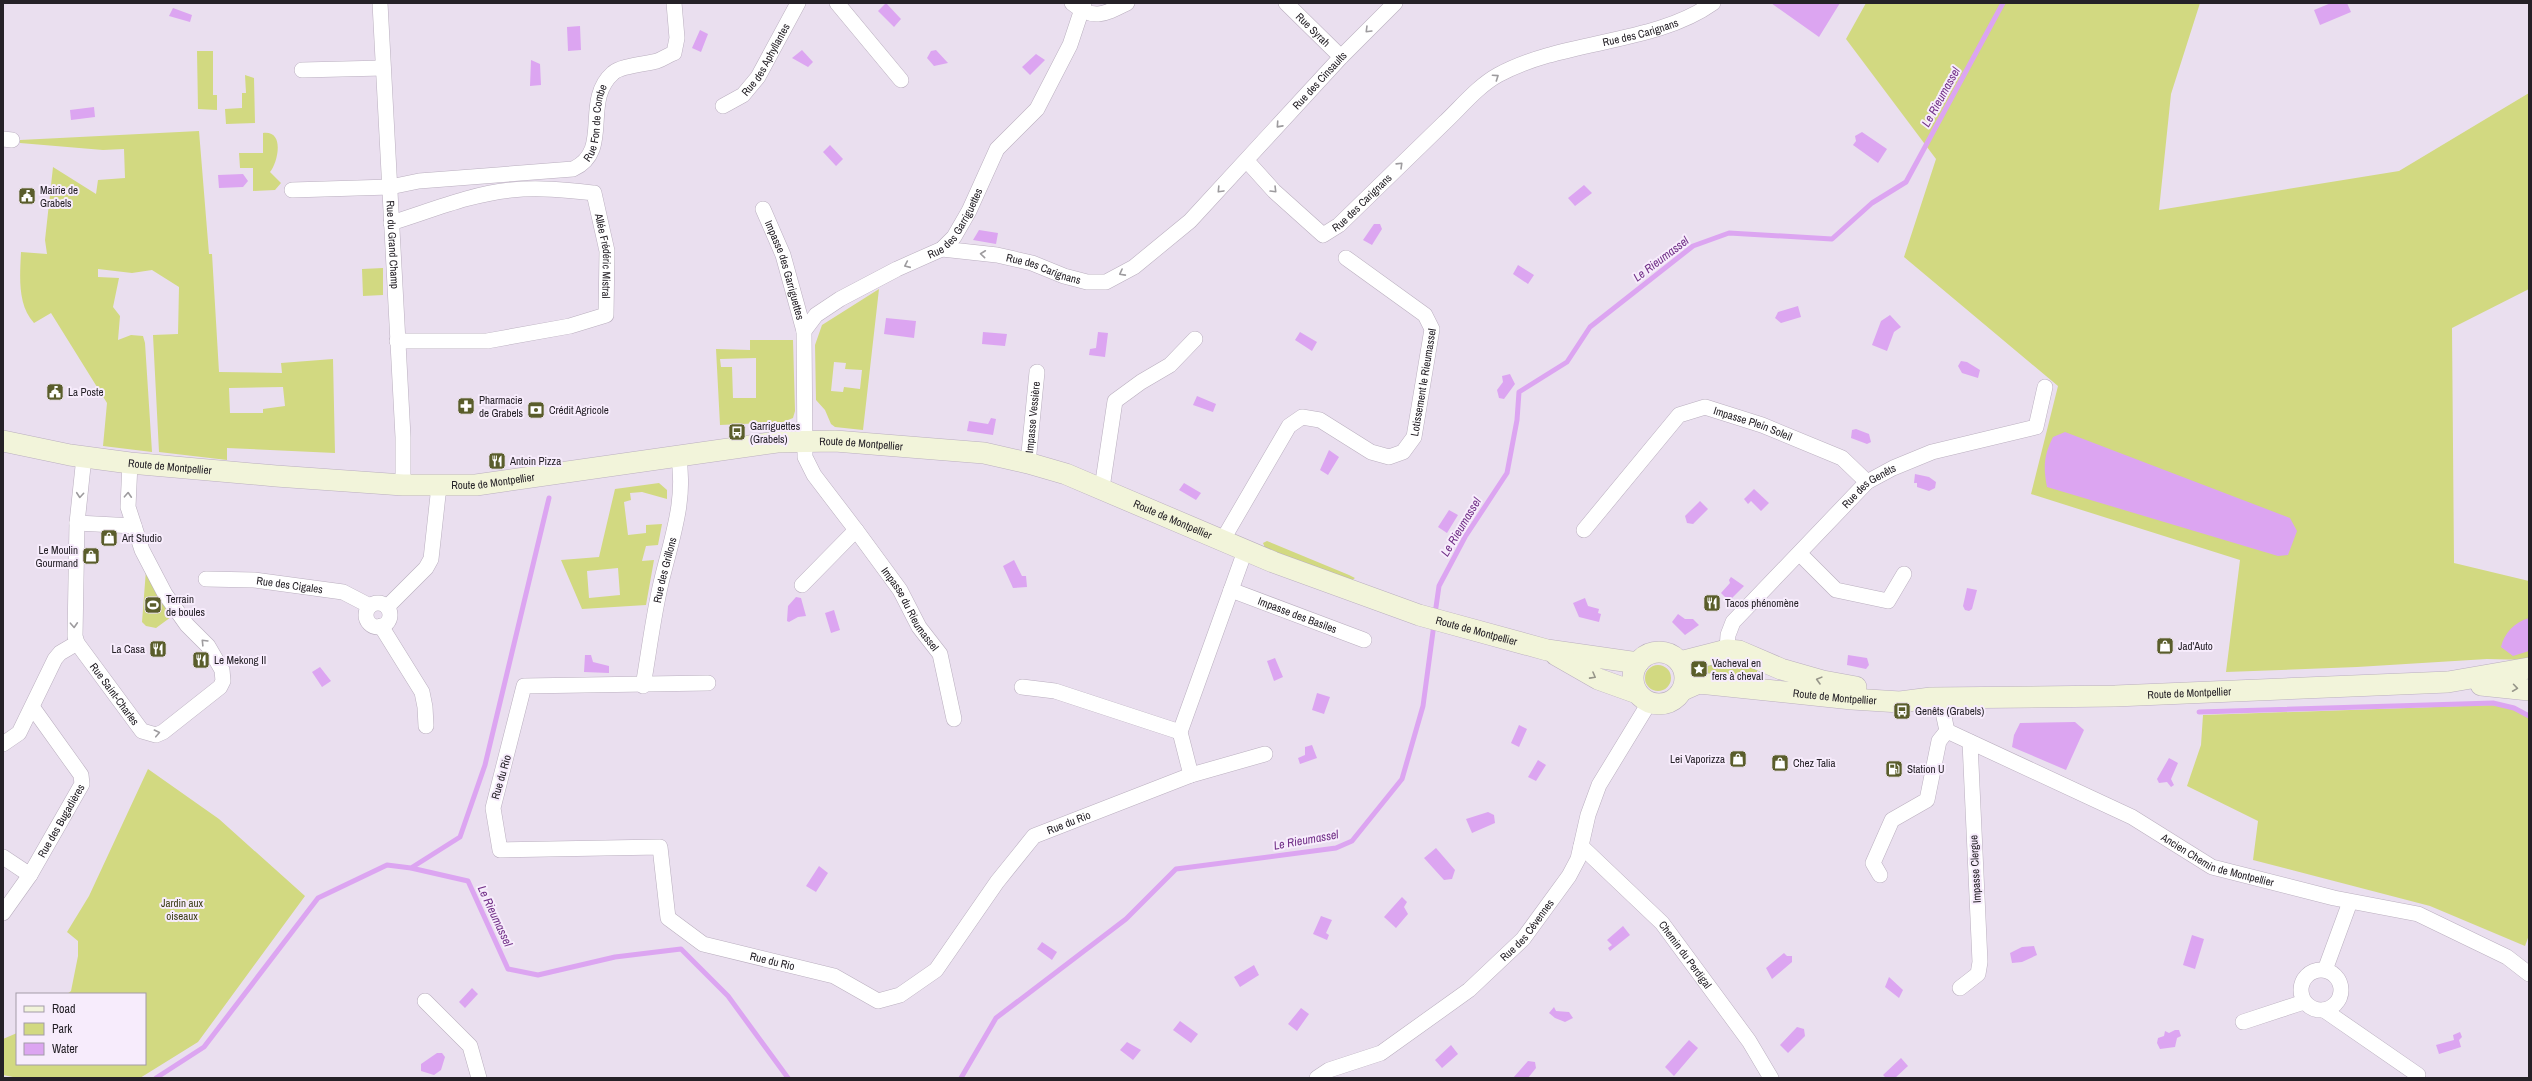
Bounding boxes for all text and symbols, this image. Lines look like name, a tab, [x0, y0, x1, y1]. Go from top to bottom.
street label: Rue Syrah	[1293, 10, 1333, 50]
street label: Rue des Carignans	[1601, 15, 1681, 49]
street label: Rue des Aphyllantes	[738, 20, 793, 99]
one-way arrow	[1365, 25, 1373, 33]
street label: Rue des Cinsaults	[1289, 48, 1350, 112]
water label: Le Rieumassel	[1918, 64, 1964, 130]
one-way arrow	[1491, 75, 1498, 82]
street label: Rue Fon de Combe	[580, 82, 610, 164]
one-way arrow	[1277, 121, 1284, 128]
one-way arrow	[1395, 163, 1403, 170]
street label: Rue des Carignans	[1329, 170, 1395, 235]
place label: Mairie de Grabels	[40, 183, 78, 210]
street label: Rue des Garriguettes	[925, 185, 986, 262]
one-way arrow	[1217, 185, 1225, 193]
one-way arrow	[1269, 185, 1276, 193]
public building icon: Mairie de Grabels	[17, 186, 37, 206]
street label: Rue du Grand Champ	[383, 200, 402, 289]
street label: Allée Frédéric Mistral	[592, 211, 614, 299]
street label: Impasse des Garriguettes	[762, 218, 808, 322]
water label: Le Rieumassel	[1630, 232, 1693, 285]
one-way arrow	[980, 250, 987, 259]
street label: Rue des Carignans	[1005, 250, 1083, 287]
one-way arrow	[903, 260, 911, 268]
one-way arrow	[1118, 269, 1126, 276]
street label: Lotissement le Rieumassel	[1407, 327, 1439, 437]
street label: Impasse Vessière	[1022, 381, 1043, 454]
public building icon: La Poste	[45, 382, 65, 402]
place label: La Poste	[68, 385, 104, 399]
place label: Pharmacie de Grabels	[479, 393, 524, 420]
pharmacy icon: Pharmacie de Grabels	[456, 396, 476, 416]
bank icon: Crédit Agricole	[526, 400, 546, 420]
place label: Crédit Agricole	[549, 403, 609, 417]
street label: Impasse Plein Soleil	[1712, 403, 1794, 444]
place label: Garriguettes (Grabels)	[750, 419, 801, 446]
bus stop icon: Garriguettes (Grabels)	[727, 422, 747, 442]
street label: Route de Montpellier	[819, 434, 903, 453]
restaurant icon: Antoin Pizza	[487, 451, 507, 471]
place label: Antoin Pizza	[509, 454, 561, 468]
street label: Route de Montpellier	[127, 456, 212, 477]
street label: Rue des Genêts	[1839, 460, 1898, 511]
street label: Route de Montpellier	[451, 470, 536, 492]
one-way arrow	[76, 492, 85, 498]
one-way arrow	[124, 492, 133, 498]
water label: Le Rieumassel	[1437, 494, 1485, 559]
street label: Route de Montpellier	[1131, 496, 1214, 542]
shop icon: Art Studio	[99, 528, 119, 548]
place label: Art Studio	[121, 531, 162, 545]
street label: Rue des Grillons	[650, 535, 680, 604]
place label: Le Moulin Gourmand	[35, 543, 78, 570]
shop icon: Le Moulin Gourmand	[81, 546, 101, 566]
street label: Impasse du Rieumassel	[878, 564, 942, 654]
street label: Rue des Cigales	[256, 573, 324, 596]
place label: Terrain de boules	[166, 592, 206, 619]
restaurant icon: Tacos phénomène	[1702, 593, 1722, 613]
street label: Impasse des Basiles	[1256, 594, 1339, 636]
sports icon: Terrain de boules	[143, 595, 163, 615]
place label: Tacos phénomène	[1725, 596, 1799, 610]
street label: Route de Montpellier	[1434, 613, 1519, 649]
one-way arrow	[70, 622, 79, 628]
shop icon: Jad'Auto	[2155, 636, 2175, 656]
restaurant icon: La Casa	[148, 639, 168, 659]
one-way arrow	[201, 639, 209, 647]
place label: Jad'Auto	[2178, 639, 2213, 653]
place label: La Casa	[111, 642, 145, 656]
restaurant icon: Le Mekong II	[191, 650, 211, 670]
place label: Le Mekong II	[214, 653, 266, 667]
place label: Vacheval en fers à cheval	[1712, 656, 1763, 683]
place icon: Vacheval en fers à cheval	[1689, 659, 1709, 679]
street label: Rue Saint-Charles	[87, 660, 143, 728]
one-way arrow	[1589, 671, 1596, 678]
one-way arrow	[1816, 676, 1823, 685]
one-way arrow	[2512, 683, 2518, 692]
street label: Route de Montpellier	[2147, 684, 2232, 702]
street label: Route de Montpellier	[1792, 686, 1877, 708]
bus stop icon: Genêts (Grabels)	[1892, 701, 1912, 721]
place label: Genêts (Grabels)	[1915, 704, 1984, 718]
one-way arrow	[154, 729, 161, 737]
shop icon: Lei Vaporizza	[1728, 749, 1748, 769]
place label: Lei Vaporizza	[1670, 752, 1725, 766]
street label: Rue du Rio	[488, 753, 514, 801]
shop icon: Chez Talia	[1770, 753, 1790, 773]
place label: Chez Talia	[1793, 756, 1836, 770]
fuel station icon: Station U	[1884, 759, 1904, 779]
place label: Station U	[1907, 762, 1945, 776]
street label: Rue des Bugadières	[35, 781, 88, 860]
street label: Rue du Rio	[1045, 808, 1093, 837]
water label: Le Rieumassel	[1272, 826, 1341, 854]
street label: Ancien Chemin de Montpellier	[2158, 830, 2275, 889]
street label: Impasse Clergue	[1966, 835, 1984, 903]
water label: Le Rieumassel	[474, 883, 516, 950]
park label: Jardin aux oiseaux	[161, 896, 204, 923]
street label: Rue des Cévennes	[1497, 896, 1557, 964]
street label: Chemin du Perdigal	[1656, 918, 1715, 991]
street label: Rue du Rio	[749, 949, 796, 973]
legend	[16, 993, 146, 1065]
text: Road	[52, 1001, 76, 1017]
text: Park	[52, 1021, 72, 1037]
text: Water	[52, 1041, 79, 1057]

